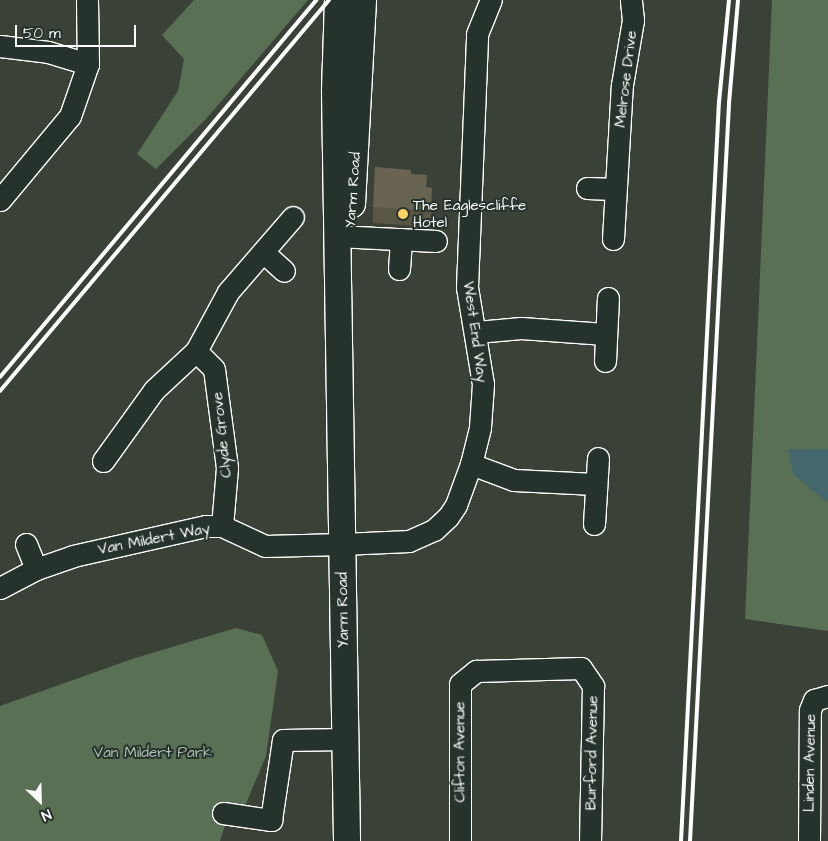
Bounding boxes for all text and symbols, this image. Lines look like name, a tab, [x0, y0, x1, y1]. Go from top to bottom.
scale bar	[18, 15, 139, 47]
text: 50 m	[23, 23, 61, 44]
street label: Melrose Drive	[611, 30, 641, 128]
street label: Yarm Road	[341, 151, 365, 229]
place label: The Eaglescliffe Hotel	[413, 196, 526, 231]
marker: The Eaglescliffe Hotel	[397, 208, 409, 220]
street label: West End Way	[459, 280, 491, 384]
street label: Clyde Grove	[209, 391, 235, 479]
street label: Van Mildert Way	[96, 519, 212, 559]
street label: Yarm Road	[333, 572, 353, 648]
street label: Burford Avenue	[582, 696, 602, 810]
street label: Clifton Avenue	[451, 702, 469, 802]
street label: Linden Avenue	[800, 714, 820, 812]
park label: Van Mildert Park	[94, 744, 212, 762]
north arrow	[15, 776, 65, 826]
text: N	[38, 804, 54, 826]

